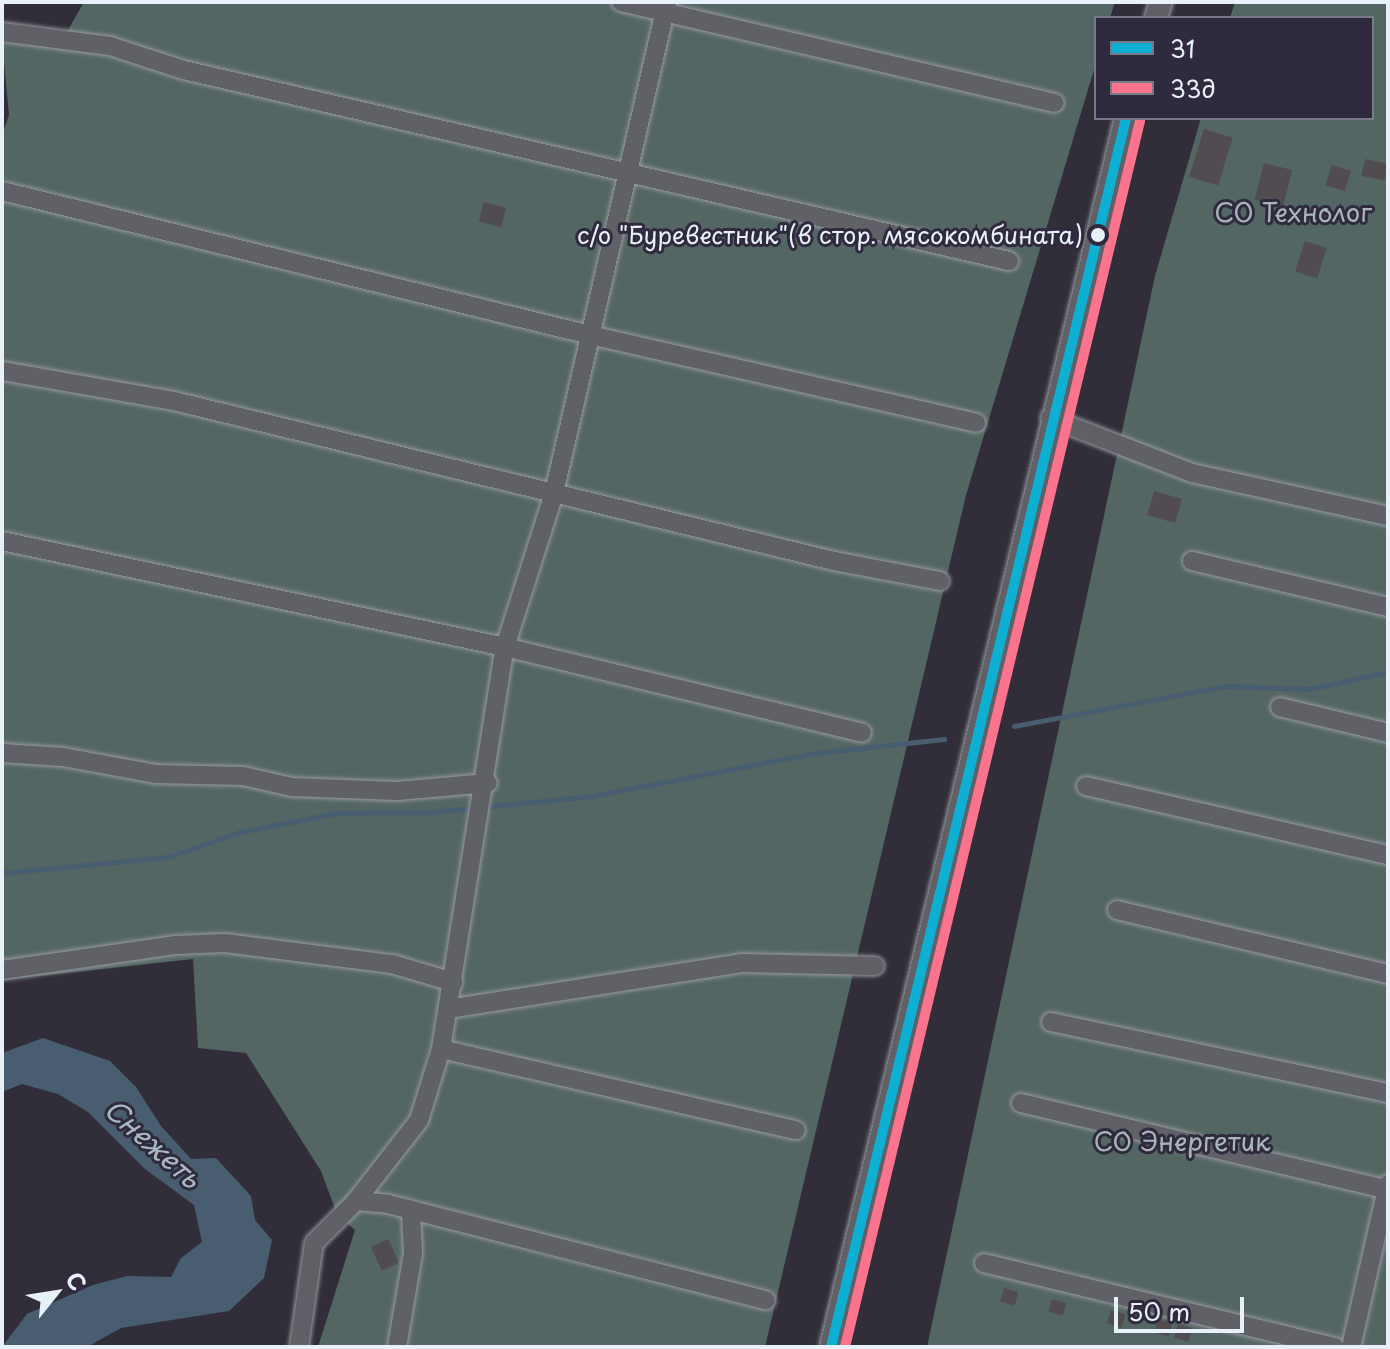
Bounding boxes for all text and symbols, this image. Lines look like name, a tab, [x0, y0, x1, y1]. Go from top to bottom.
legend	[1094, 16, 1374, 120]
text: 31	[1170, 30, 1195, 66]
text: 33д	[1170, 70, 1216, 106]
park label: СО Технолог	[1214, 196, 1372, 228]
place label: с/о "Буревестник"(в стор. мясокомбината)	[576, 221, 1083, 249]
marker: с/о "Буревестник"(в стор. мясокомбината)	[1090, 227, 1106, 243]
water label: Снежеть	[98, 1091, 208, 1195]
park label: СО Энергетик	[1093, 1125, 1271, 1157]
north arrow	[16, 1253, 96, 1333]
text: С	[59, 1265, 96, 1296]
scale bar	[1118, 1281, 1248, 1331]
text: 50 m	[1128, 1293, 1190, 1329]

